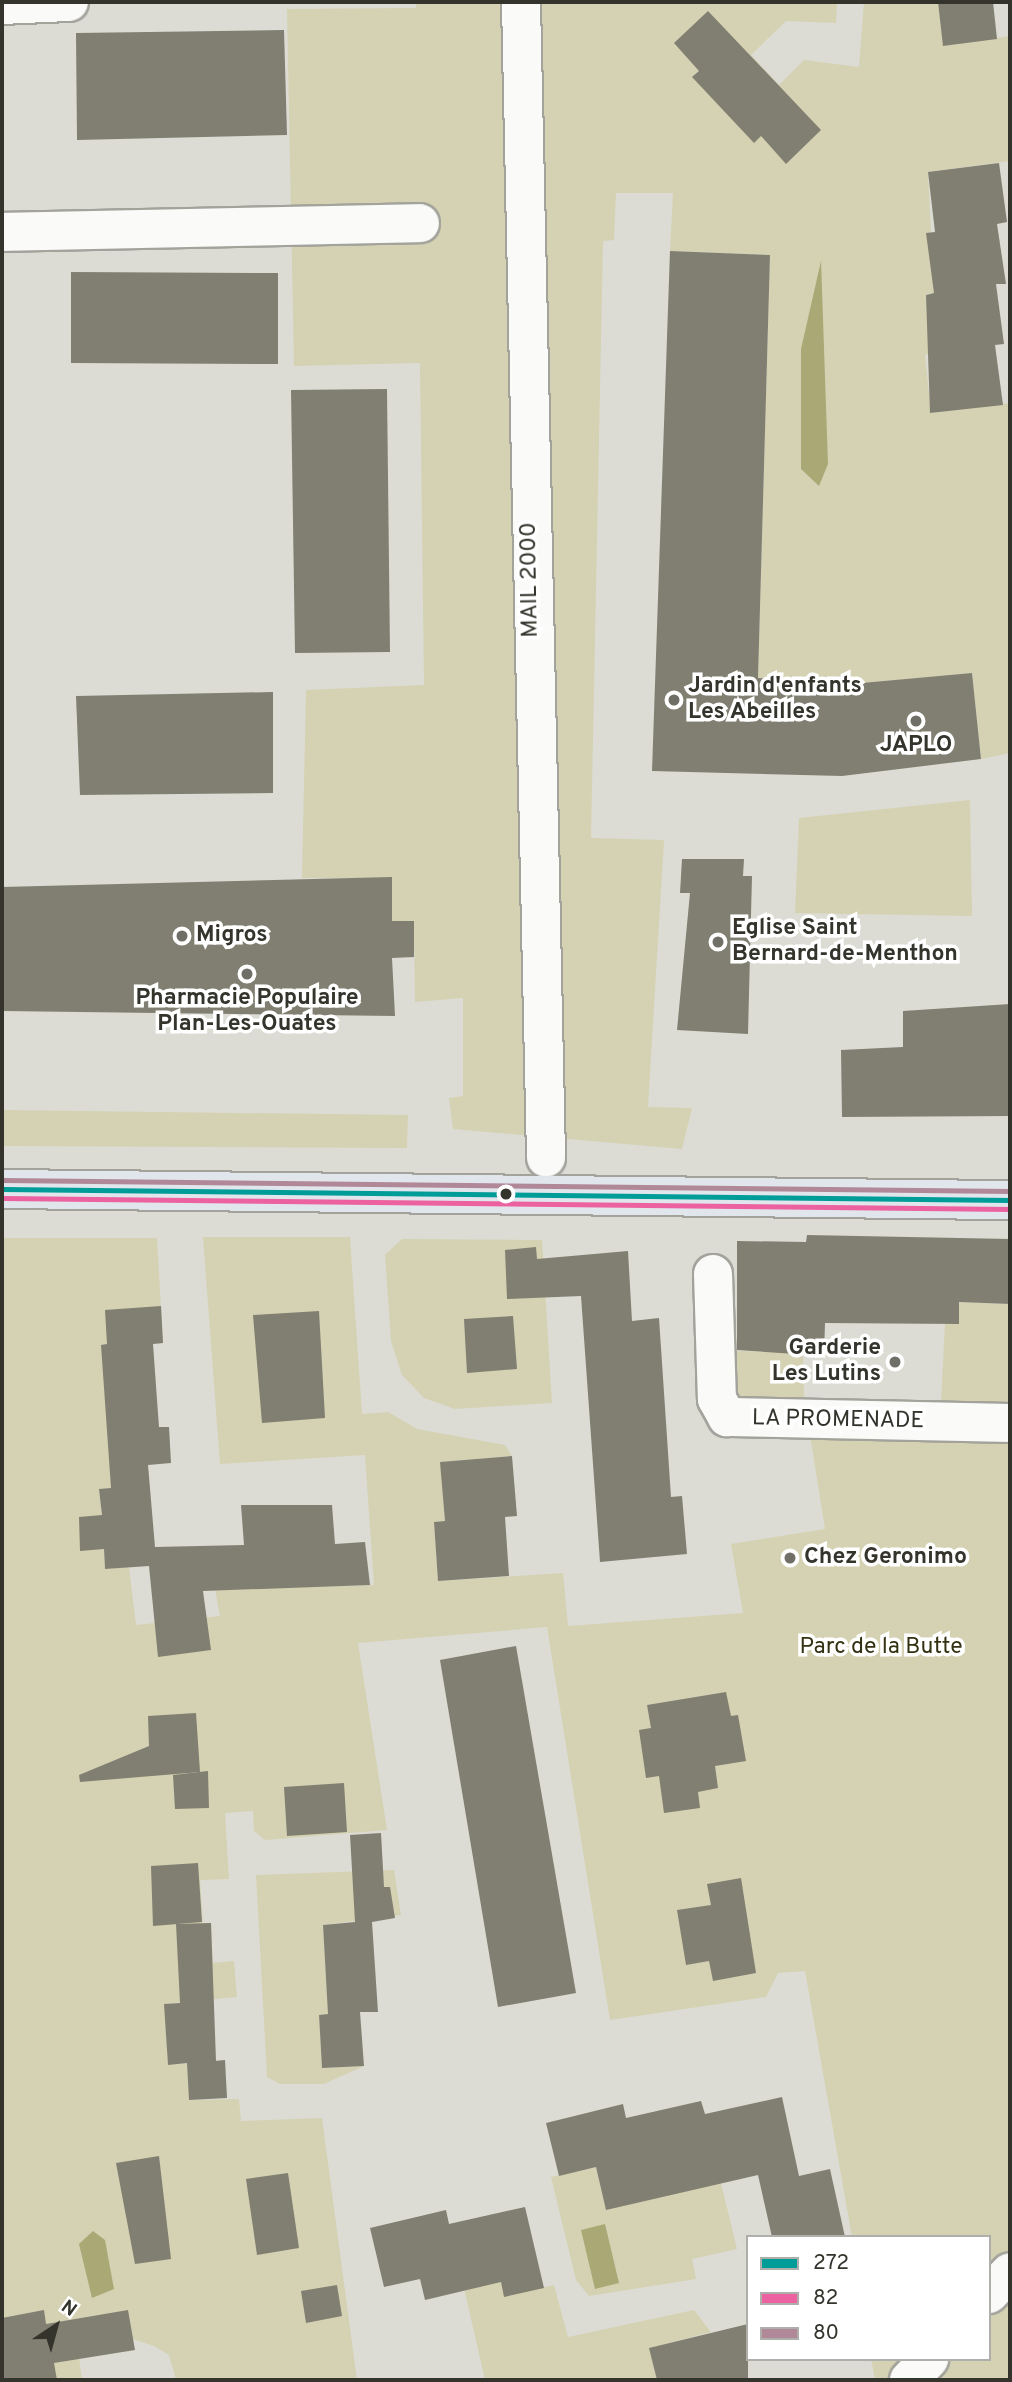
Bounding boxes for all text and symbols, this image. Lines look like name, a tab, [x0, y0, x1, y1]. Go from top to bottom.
street label: MAIL 2000	[516, 522, 546, 638]
place label: Jardin d'enfants Les Abeilles	[688, 673, 862, 727]
marker: Jardin d'enfants Les Abeilles	[666, 692, 682, 708]
marker: JAPLO	[908, 713, 924, 729]
place label: JAPLO	[880, 732, 952, 760]
place label: Eglise Saint Bernard-de-Menthon	[732, 915, 958, 969]
place label: Migros	[196, 922, 268, 950]
marker: Migros	[174, 928, 190, 944]
marker: Eglise Saint Bernard-de-Menthon	[710, 934, 726, 950]
marker: Pharmacie Populaire Plan-Les-Ouates	[239, 966, 255, 982]
place label: Pharmacie Populaire Plan-Les-Ouates	[135, 985, 359, 1039]
unlabelled marker	[499, 1187, 513, 1201]
place label: Garderie Les Lutins	[772, 1335, 881, 1389]
marker: Garderie Les Lutins	[887, 1354, 903, 1370]
street label: LA PROMENADE	[751, 1406, 925, 1436]
place label: Chez Geronimo	[804, 1544, 967, 1572]
marker: Chez Geronimo	[782, 1550, 798, 1566]
park label: Parc de la Butte	[799, 1634, 963, 1662]
legend	[746, 2235, 991, 2361]
text: 272	[813, 2250, 849, 2277]
text: 82	[813, 2285, 838, 2312]
north arrow	[21, 2291, 91, 2361]
text: N	[56, 2295, 81, 2323]
text: 80	[813, 2320, 839, 2347]

